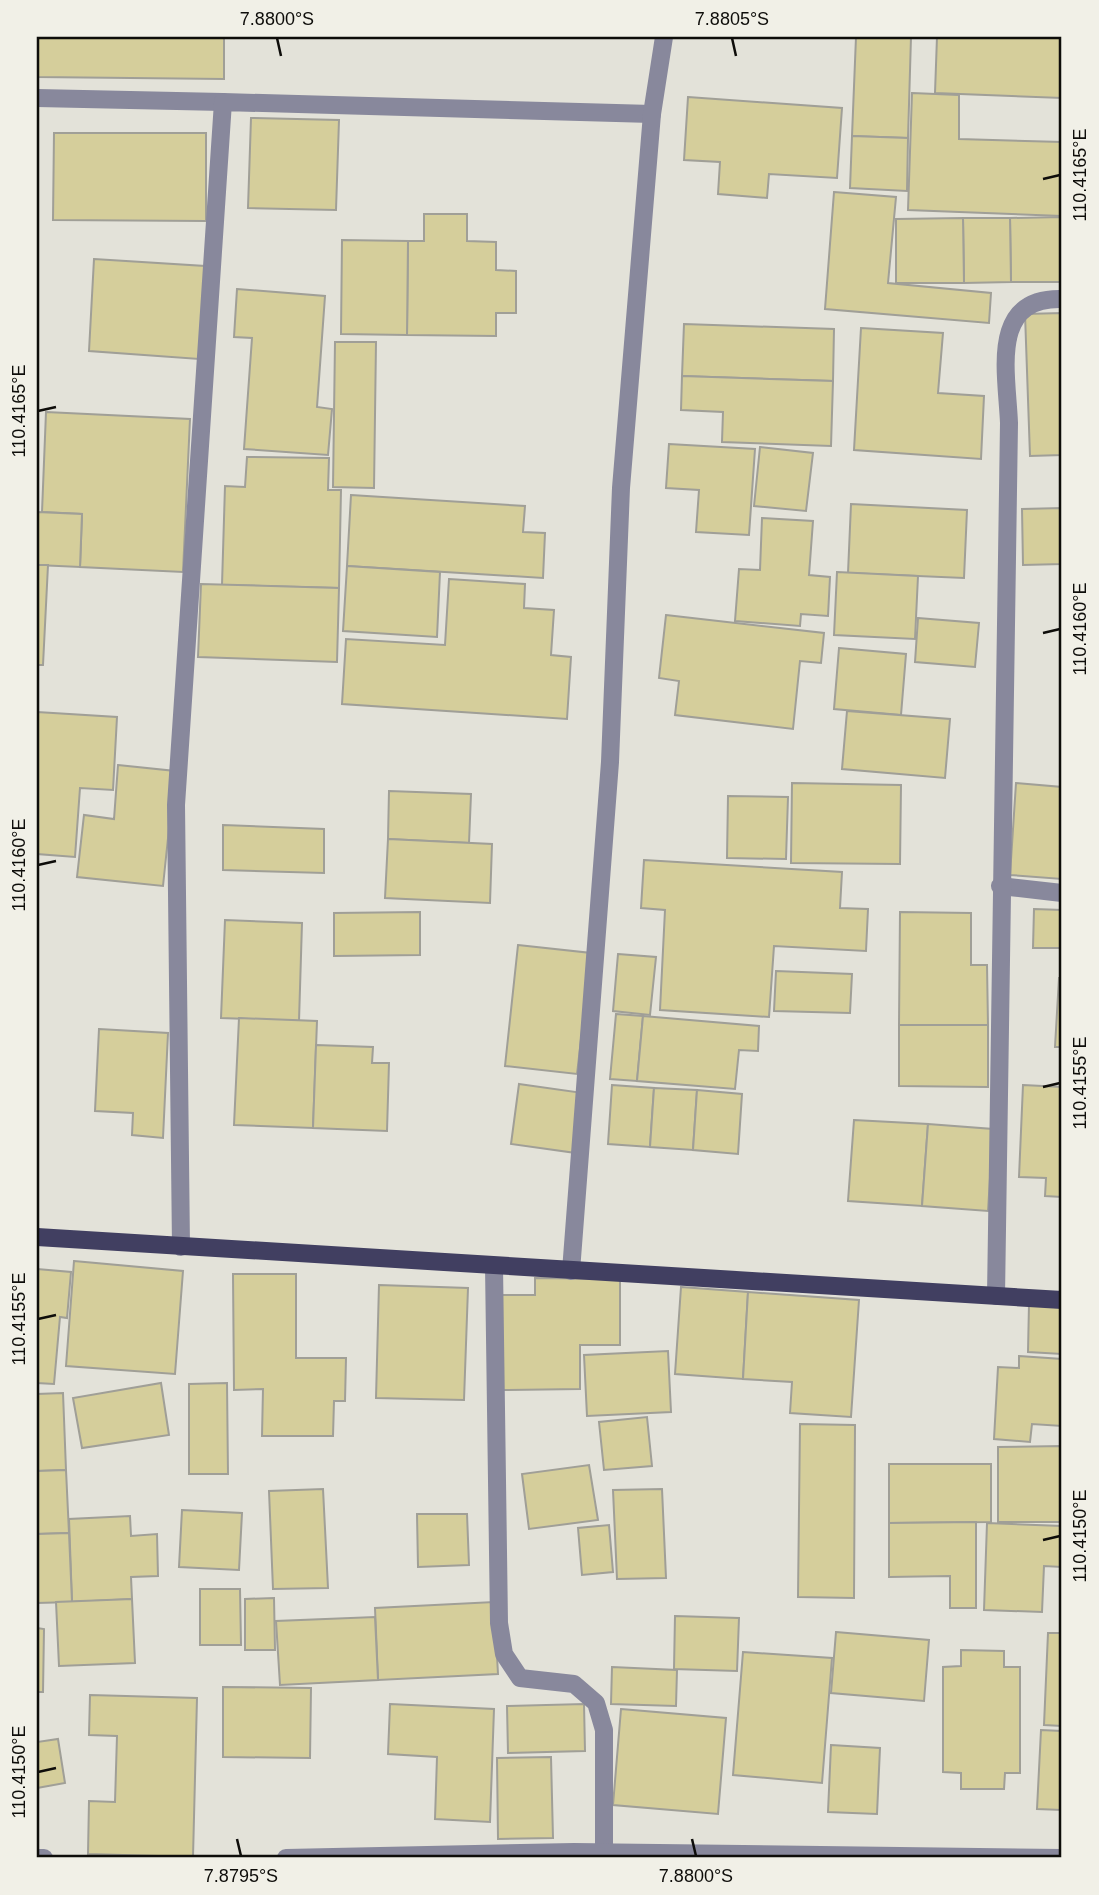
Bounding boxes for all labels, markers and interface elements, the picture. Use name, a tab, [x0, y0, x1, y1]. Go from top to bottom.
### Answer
text: 7.8800°S	[240, 9, 314, 29]
text: 7.8805°S	[695, 9, 769, 29]
text: 110.4165°E	[1070, 129, 1090, 221]
text: 110.4165°E	[9, 365, 29, 457]
text: 110.4160°E	[1070, 583, 1090, 675]
text: 110.4160°E	[9, 819, 29, 911]
text: 110.4155°E	[1070, 1037, 1090, 1129]
text: 110.4155°E	[9, 1273, 29, 1365]
text: 110.4150°E	[1070, 1490, 1090, 1582]
text: 110.4150°E	[9, 1726, 29, 1818]
text: 7.8795°S	[204, 1866, 278, 1886]
text: 7.8800°S	[659, 1866, 733, 1886]

